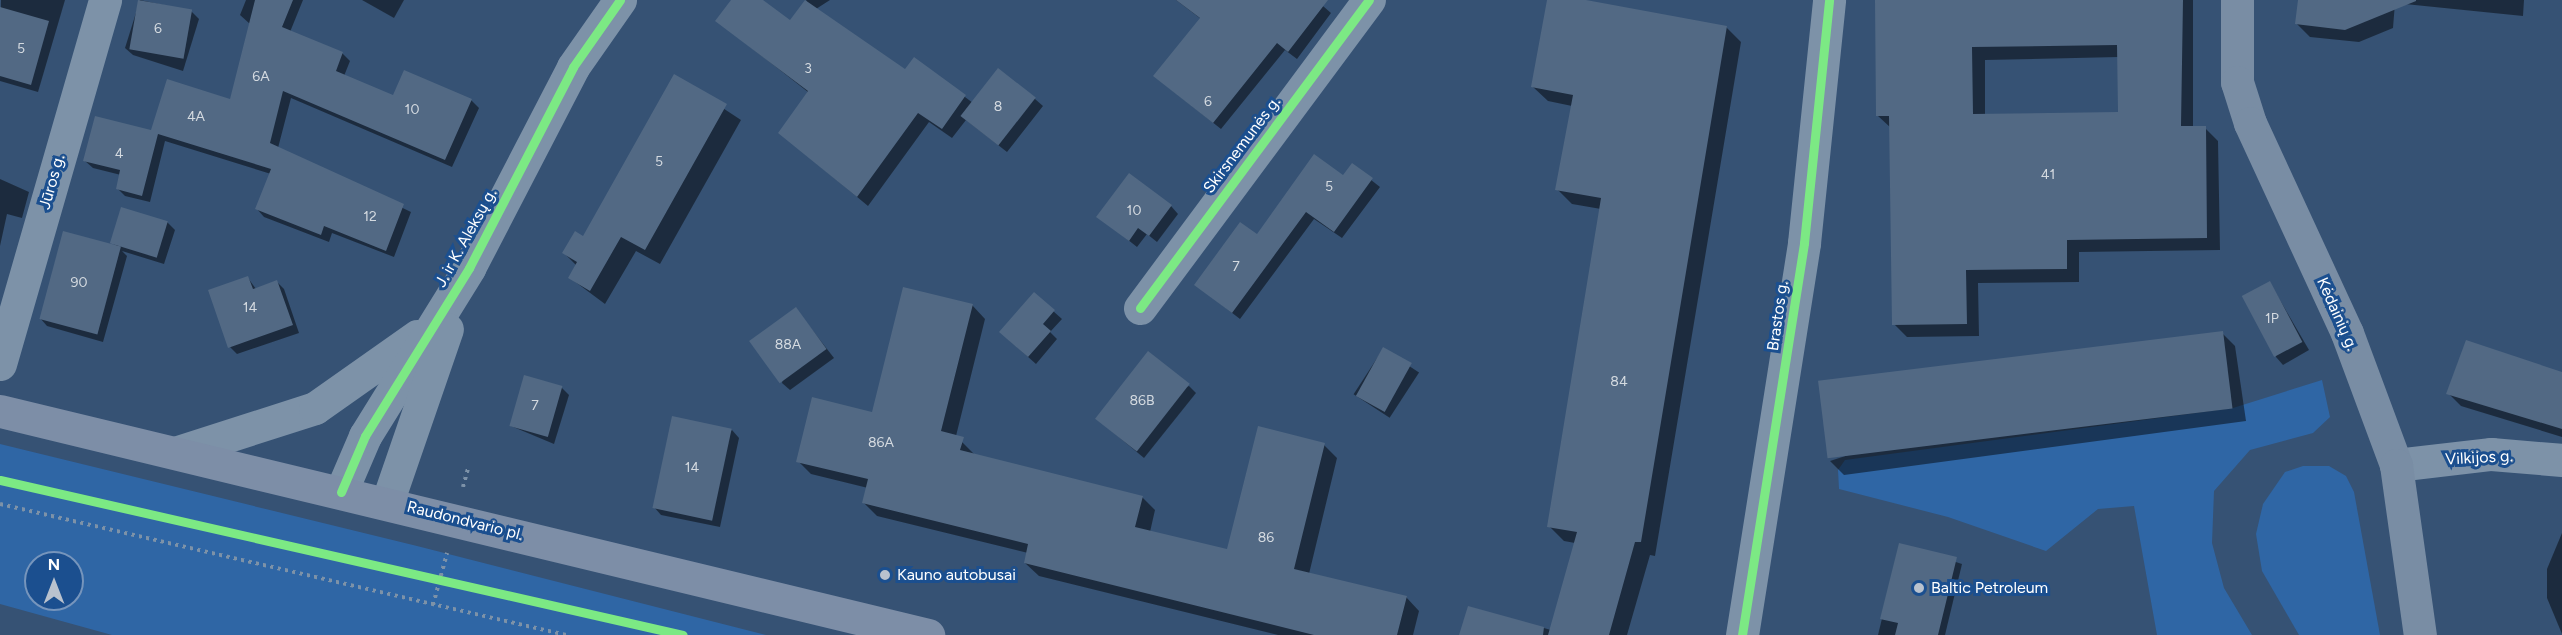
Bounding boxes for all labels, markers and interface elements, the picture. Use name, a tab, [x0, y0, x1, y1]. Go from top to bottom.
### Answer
house number: 6	[154, 21, 162, 37]
house number: 5	[17, 41, 25, 57]
house number: 3	[804, 61, 812, 77]
house number: 6A	[252, 69, 270, 85]
street label: Skirsnemunės g.	[1199, 93, 1285, 197]
house number: 6	[1204, 94, 1212, 110]
house number: 8	[994, 99, 1002, 115]
house number: 10	[405, 102, 419, 118]
house number: 4A	[187, 109, 205, 125]
house number: 4	[115, 146, 123, 162]
street label: Jūros g.	[35, 152, 69, 212]
house number: 5	[655, 154, 663, 170]
house number: 41	[2041, 167, 2055, 183]
house number: 5	[1325, 179, 1333, 195]
street label: J. ir K. Aleksų g.	[431, 185, 501, 291]
house number: 10	[1127, 203, 1141, 219]
house number: 12	[363, 209, 377, 225]
house number: 7	[1232, 259, 1240, 275]
house number: 90	[71, 275, 87, 291]
street label: Kėdainių g.	[2312, 275, 2362, 353]
street label: Brastos g.	[1764, 280, 1792, 352]
house number: 14	[243, 300, 257, 316]
house number: 1P	[2265, 311, 2279, 327]
house number: 88A	[775, 337, 801, 353]
house number: 84	[1610, 374, 1628, 390]
house number: 86B	[1129, 393, 1155, 409]
house number: 7	[531, 398, 539, 414]
house number: 86A	[868, 435, 894, 451]
street label: Vilkijos g.	[2445, 447, 2513, 469]
house number: 14	[685, 460, 699, 476]
street label: Raudondvario pl.	[405, 497, 525, 545]
house number: 86	[1258, 530, 1274, 546]
north arrow	[24, 551, 84, 611]
text: N	[48, 555, 60, 574]
place label: Kauno autobusai	[897, 565, 1016, 585]
marker: Kauno autobusai	[878, 568, 892, 582]
place label: Baltic Petroleum	[1931, 578, 2048, 598]
marker: Baltic Petroleum	[1912, 581, 1926, 595]

